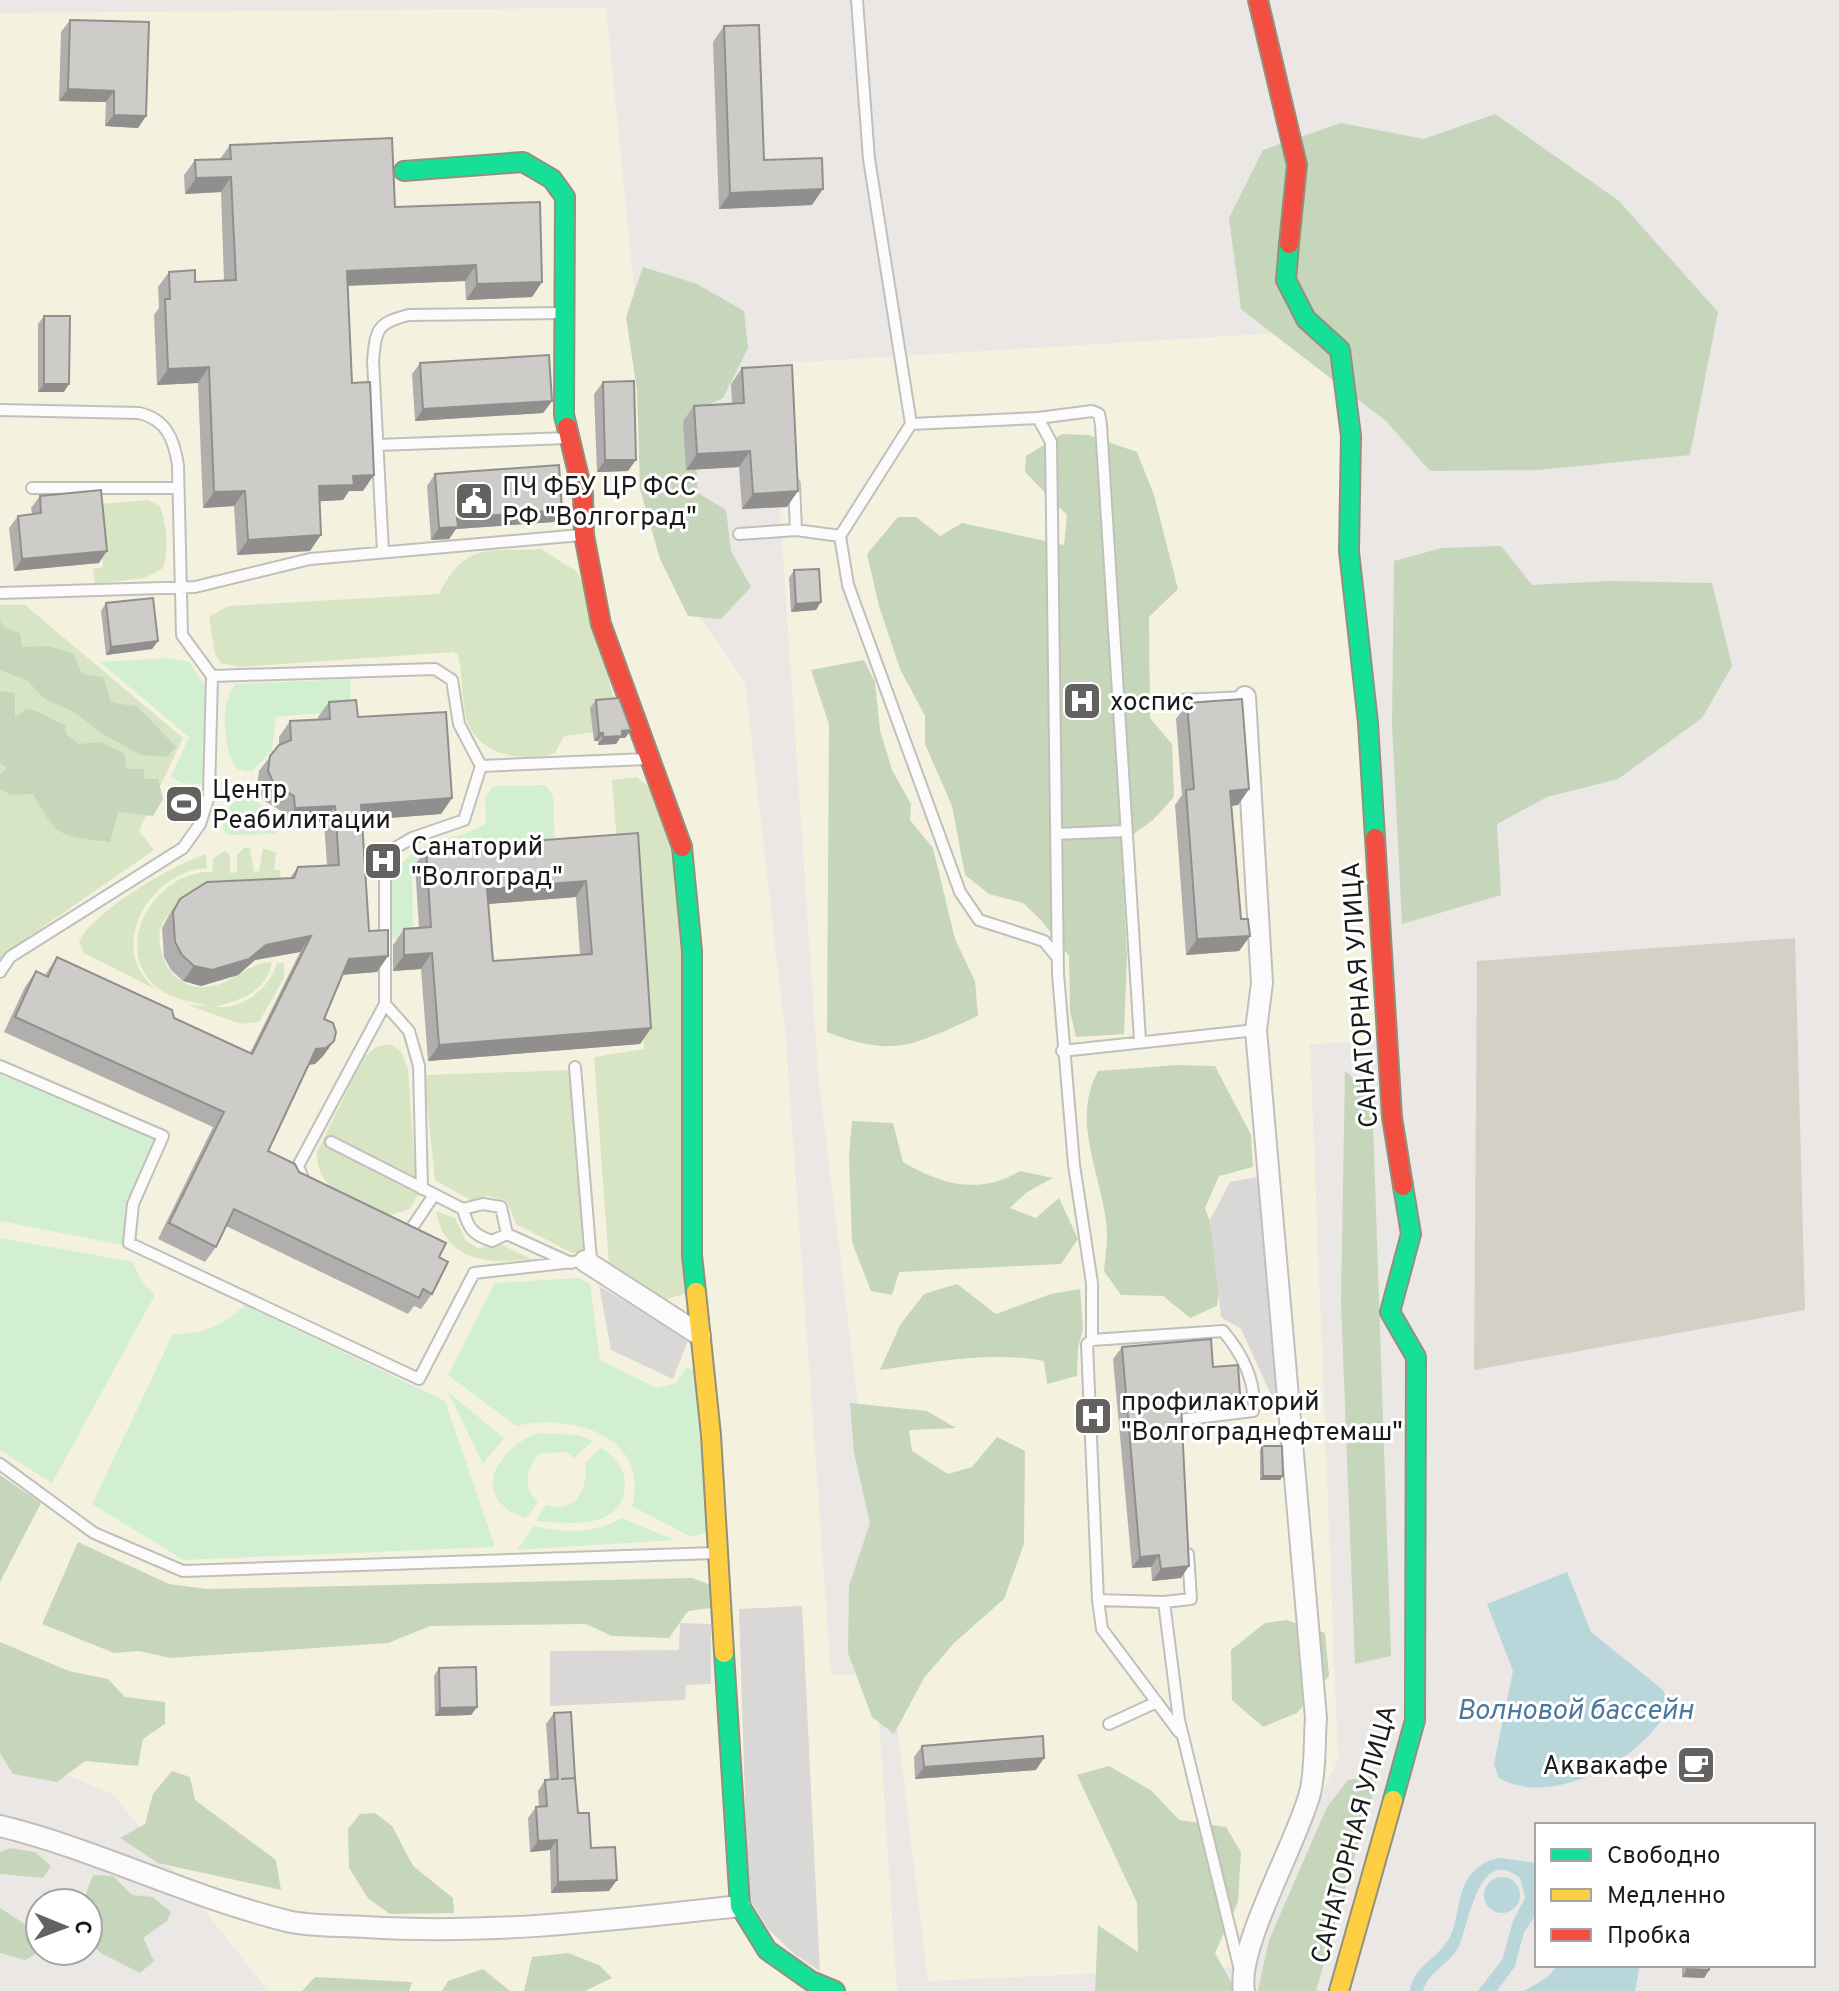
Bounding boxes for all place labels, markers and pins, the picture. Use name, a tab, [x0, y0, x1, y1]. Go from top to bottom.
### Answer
place label: ПЧ ФБУ ЦР ФСС РФ "Волгоград"	[502, 472, 697, 535]
public building icon: ПЧ ФБУ ЦР ФСС РФ "Волгоград"	[453, 480, 495, 522]
hospital icon: хоспис	[1061, 680, 1103, 722]
place label: хоспис	[1110, 687, 1195, 720]
place label: Центр Реабилитации	[212, 775, 391, 838]
sports icon: Центр Реабилитации	[163, 783, 205, 825]
place label: Санаторий "Волгоград"	[411, 832, 563, 895]
hospital icon: Санаторий "Волгоград"	[362, 840, 404, 882]
place label: профилакторий "Волгограднефтемаш"	[1121, 1387, 1403, 1450]
hospital icon: профилакторий "Волгограднефтемаш"	[1072, 1395, 1114, 1437]
cafe icon: Аквакафе	[1675, 1744, 1717, 1786]
place label: Аквакафе	[1543, 1751, 1668, 1784]

